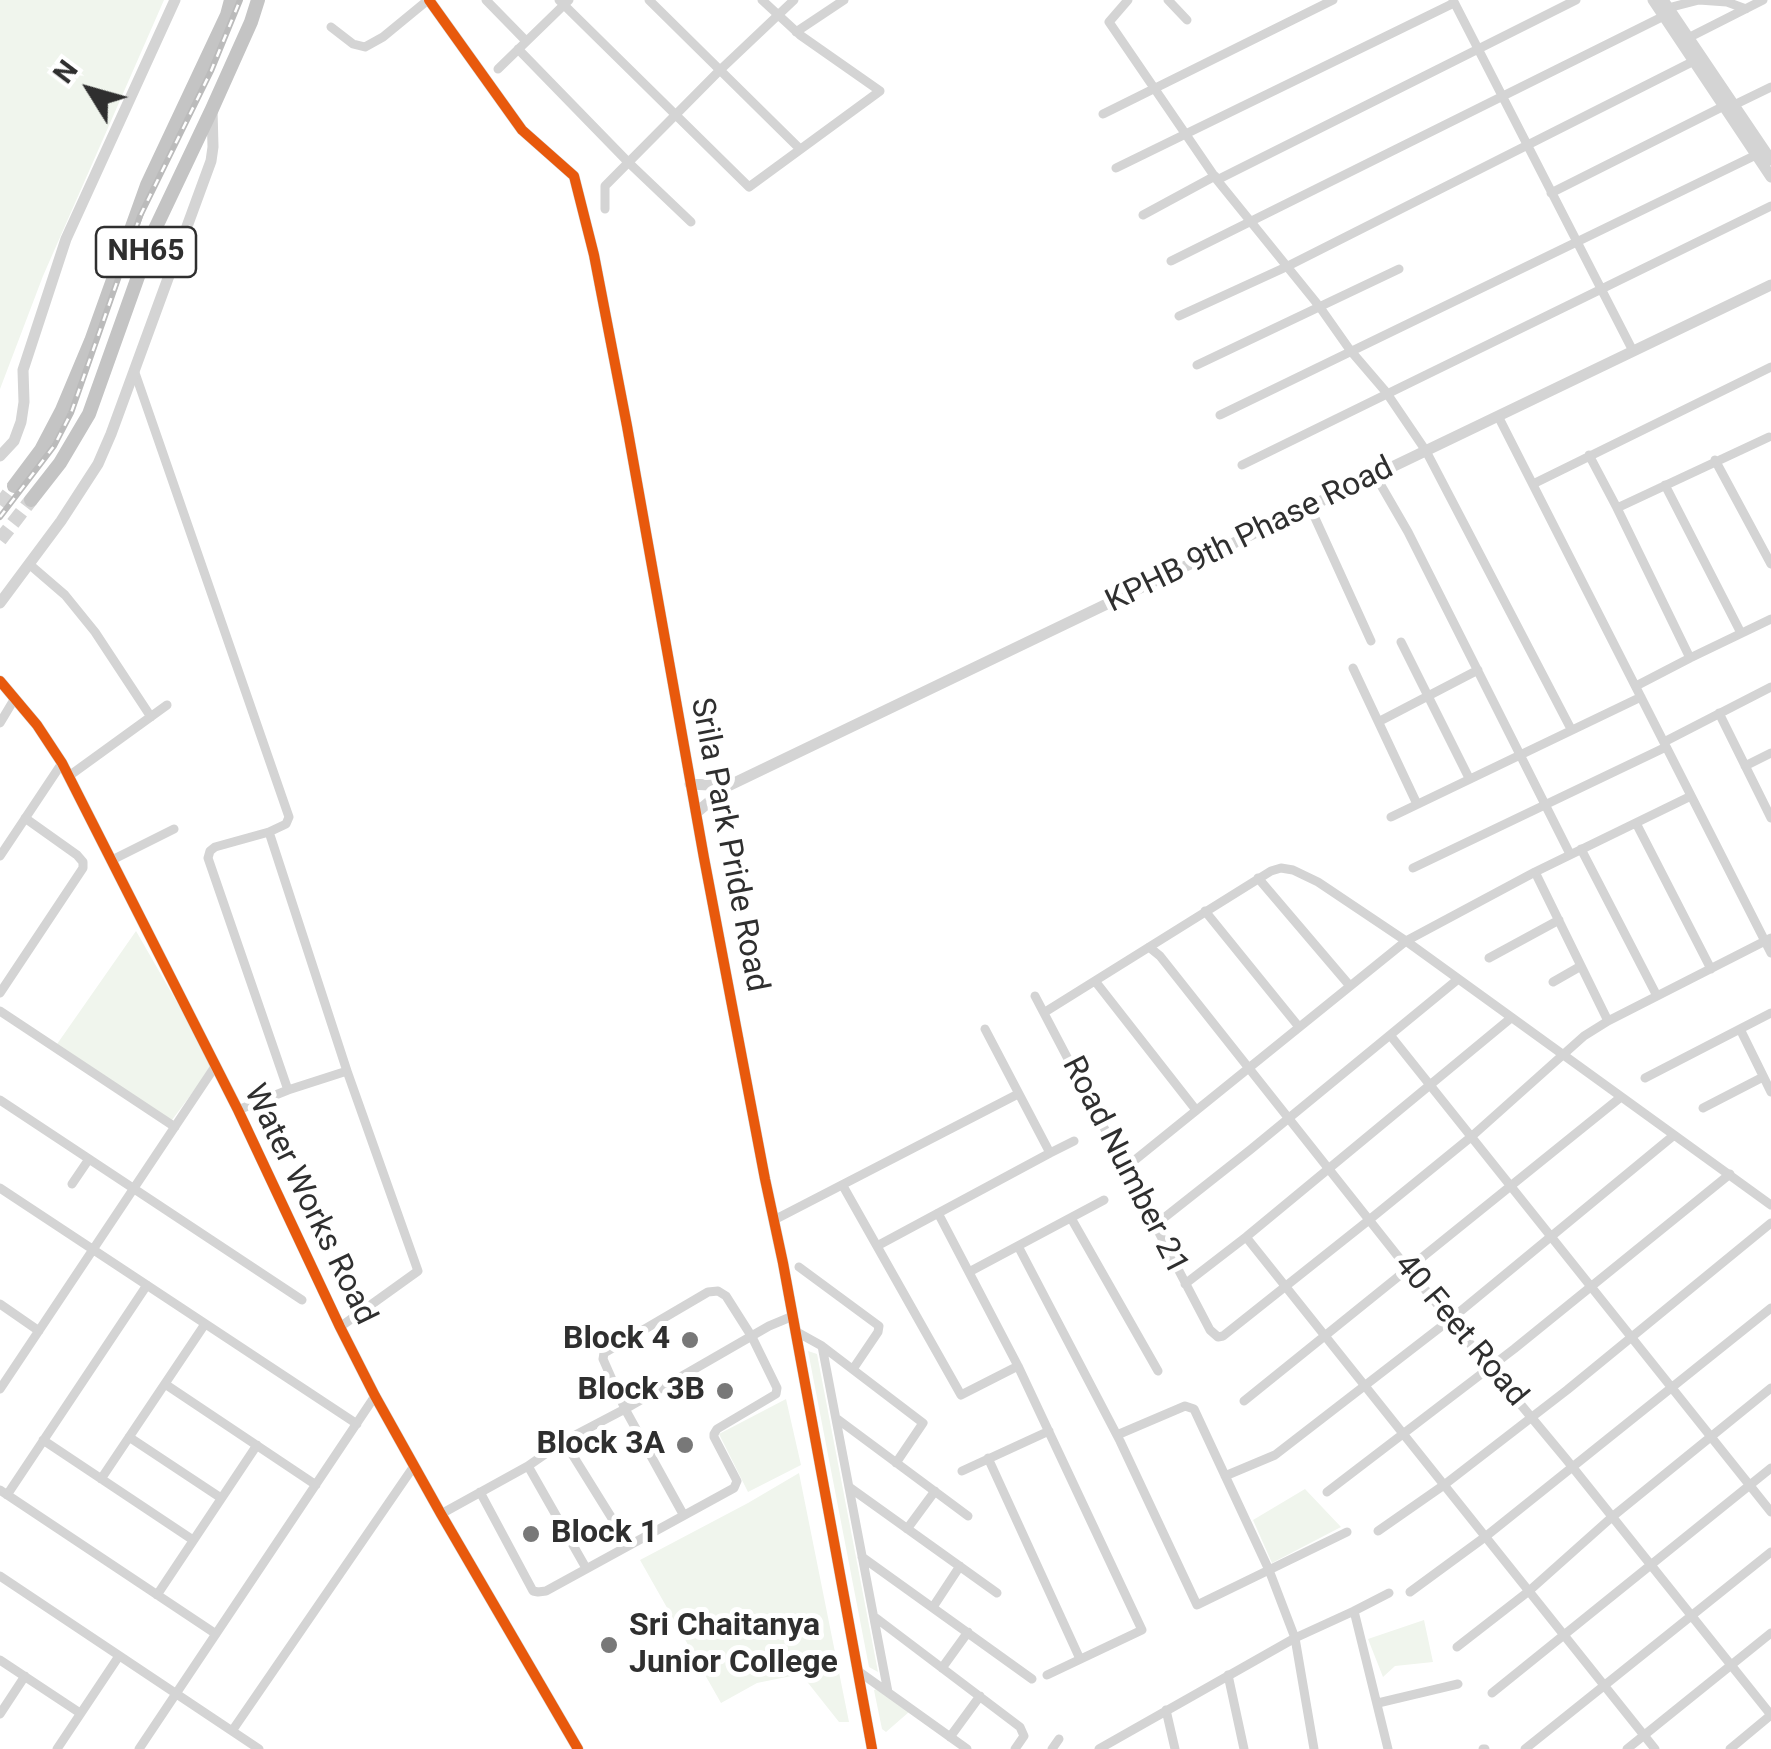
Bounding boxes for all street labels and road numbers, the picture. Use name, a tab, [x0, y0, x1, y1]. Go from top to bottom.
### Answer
road number: NH65	[96, 227, 196, 277]
street label: KPHB 9th Phase Road	[1100, 450, 1400, 622]
street label: Srila Park Pride Road	[681, 695, 775, 995]
street label: Road Number 21	[1053, 1051, 1195, 1281]
street label: Water Works Road	[234, 1079, 384, 1331]
street label: 40 Feet Road	[1385, 1247, 1535, 1415]

